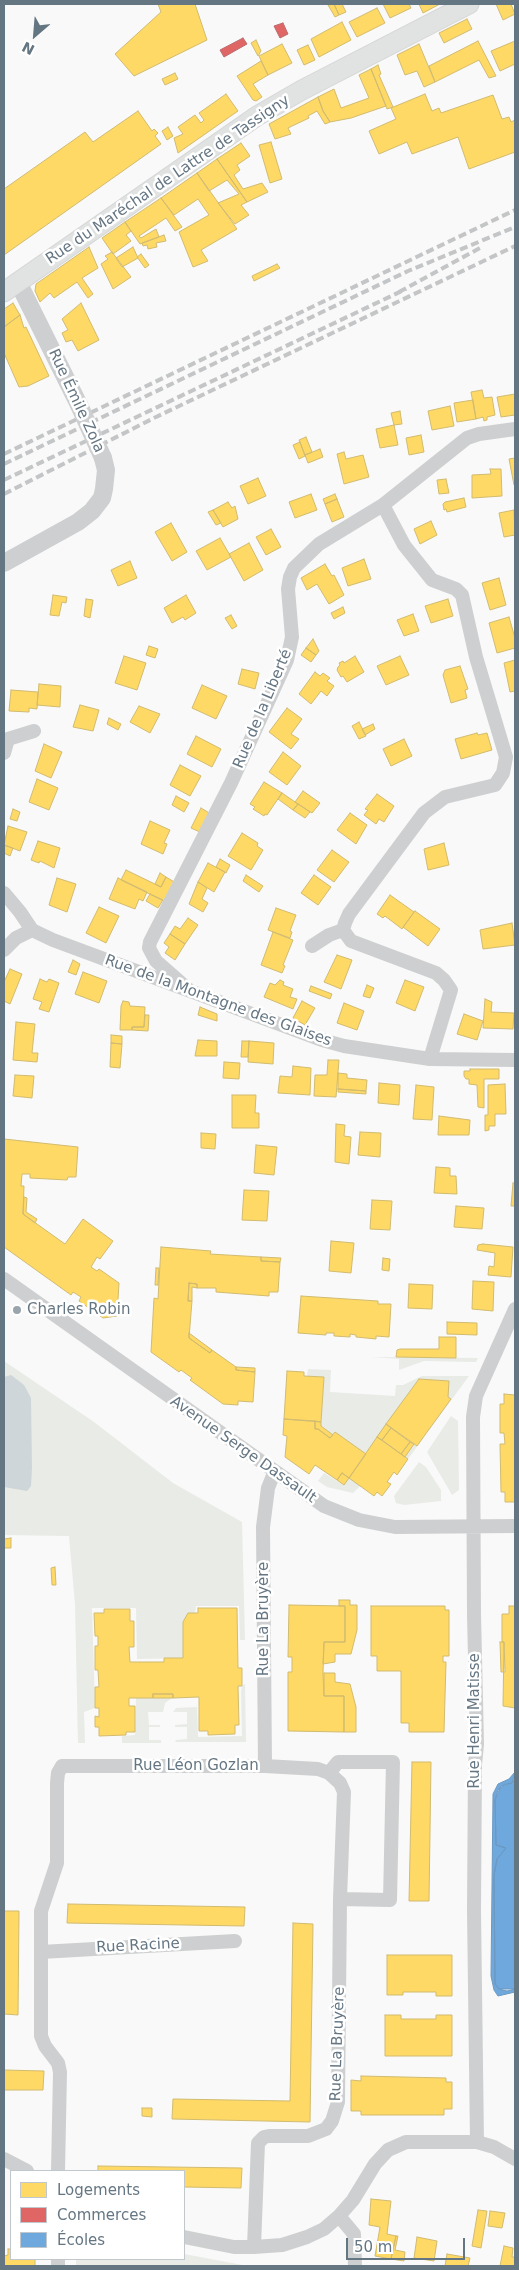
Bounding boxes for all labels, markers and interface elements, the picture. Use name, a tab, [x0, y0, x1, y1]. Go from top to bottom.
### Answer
north arrow	[10, 10, 60, 60]
text: N	[19, 39, 37, 58]
street label: Rue du Maréchal de Lattre de Tassigny	[43, 91, 293, 269]
street label: Rue Émile Zola	[44, 346, 108, 456]
street label: Rue de la Liberté	[230, 647, 296, 771]
street label: Rue de la Montagne des Glaises	[102, 952, 334, 1050]
place label: Charles Robin	[27, 1301, 130, 1319]
marker: Charles Robin	[11, 1304, 23, 1316]
street label: Avenue Serge Dassault	[167, 1393, 319, 1507]
street label: Rue La Bruyère	[255, 1562, 273, 1676]
street label: Rue Henri Matisse	[466, 1653, 484, 1789]
street label: Rue Léon Gozlan	[133, 1757, 259, 1775]
street label: Rue Racine	[96, 1935, 180, 1957]
street label: Rue La Bruyère	[327, 1986, 349, 2102]
legend	[10, 2170, 185, 2260]
text: Logements	[57, 2181, 140, 2199]
text: Commerces	[57, 2206, 146, 2224]
scale bar	[349, 2228, 468, 2260]
text: Écoles	[57, 2231, 105, 2249]
text: 50 m	[354, 2238, 392, 2256]

